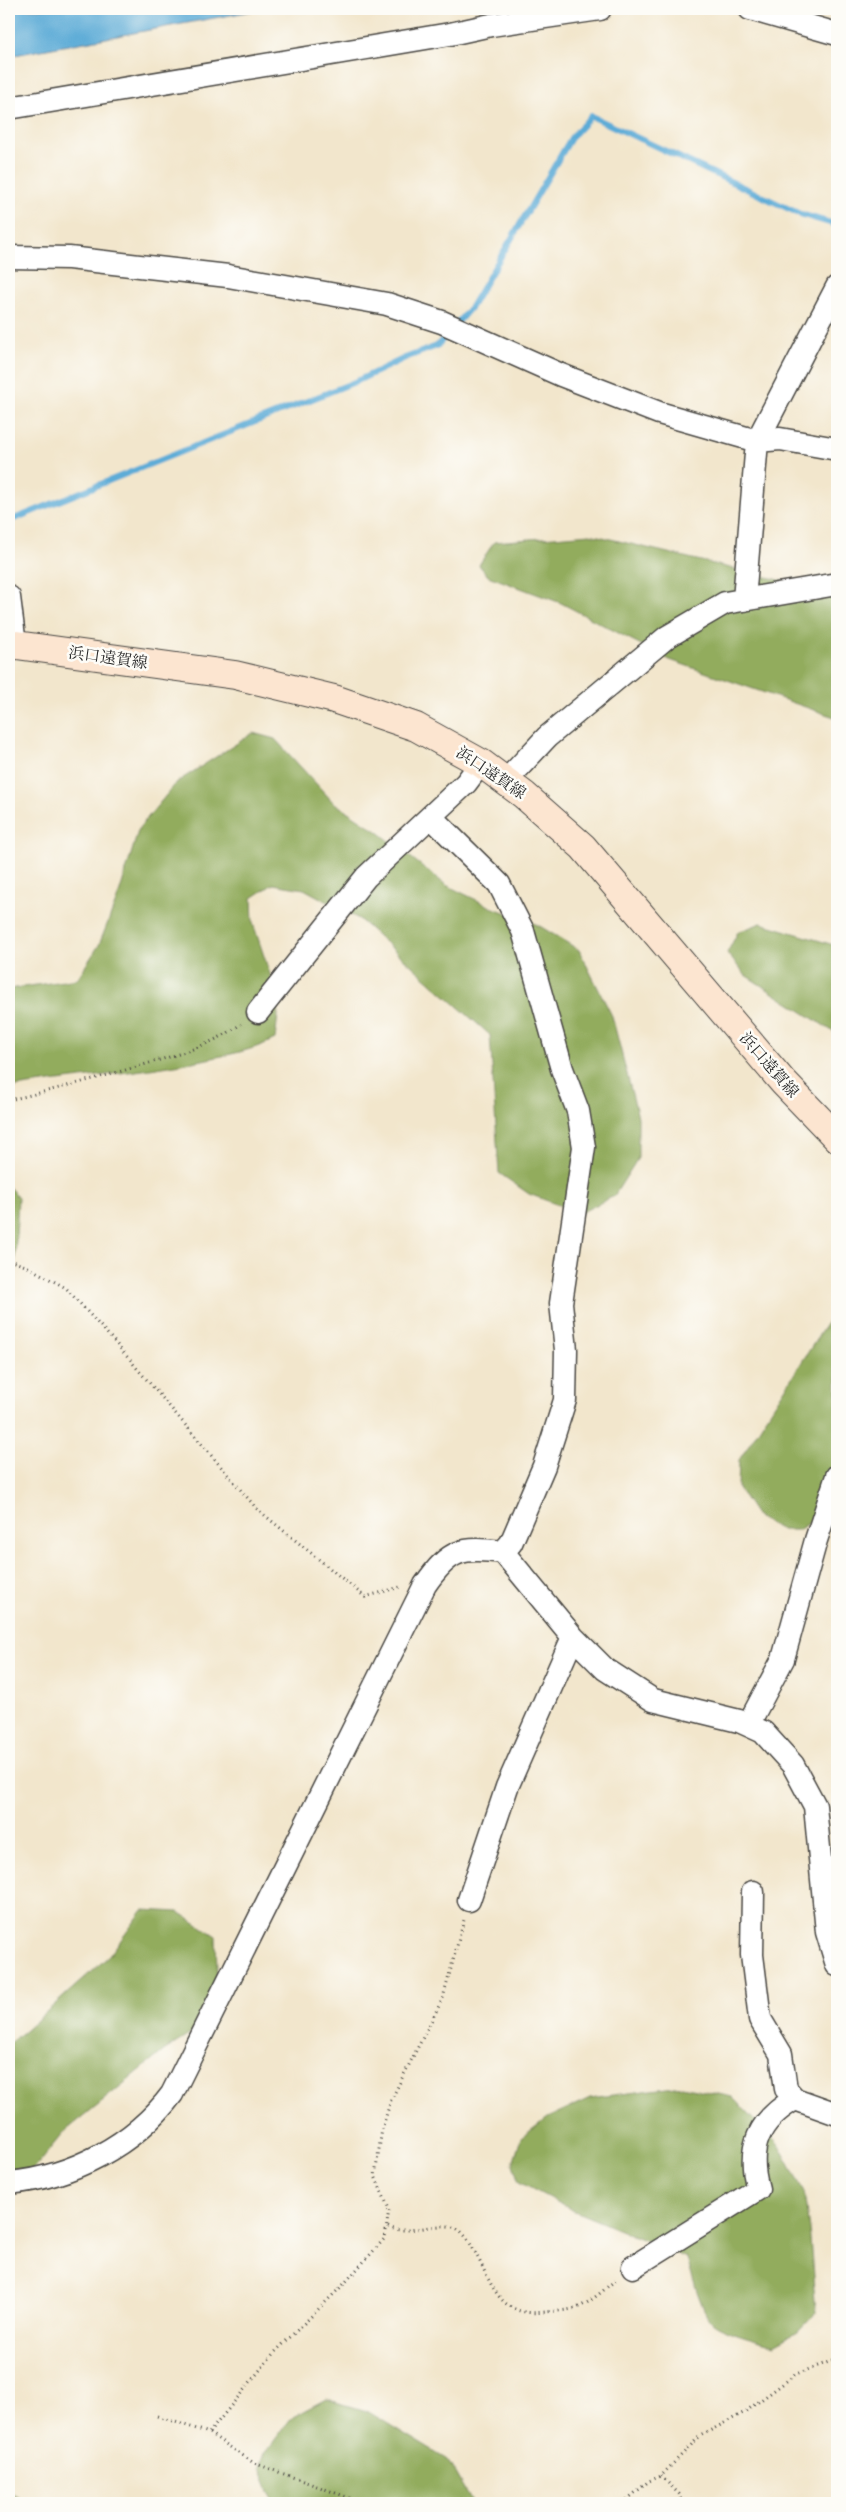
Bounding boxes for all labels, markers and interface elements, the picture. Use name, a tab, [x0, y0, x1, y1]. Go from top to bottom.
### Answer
street label: 浜口遠賀線	[67, 643, 149, 673]
street label: 浜口遠賀線	[452, 742, 530, 804]
street label: 浜口遠賀線	[735, 1028, 803, 1102]

